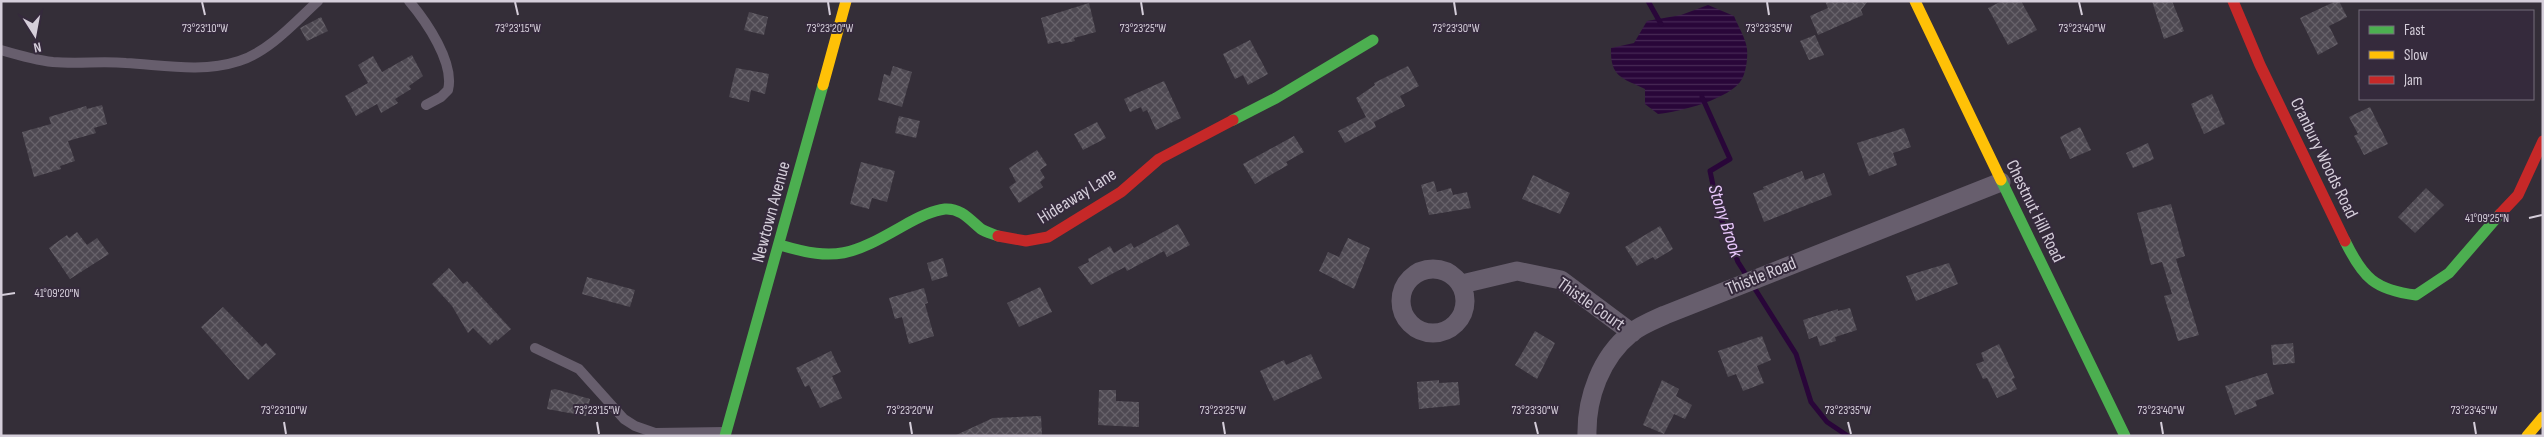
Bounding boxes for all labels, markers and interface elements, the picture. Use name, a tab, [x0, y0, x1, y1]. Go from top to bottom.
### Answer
north arrow	[10, 10, 60, 60]
legend	[2359, 10, 2534, 100]
text: 73°23'10"W	[182, 21, 228, 36]
text: 73°23'15"W	[495, 21, 541, 36]
text: 73°23'20"W	[807, 21, 854, 36]
text: 73°23'25"W	[1120, 21, 1166, 36]
text: 73°23'30"W	[1433, 21, 1480, 36]
text: 73°23'35"W	[1746, 21, 1792, 36]
text: 73°23'40"W	[2059, 21, 2106, 36]
text: Fast	[2404, 21, 2426, 40]
text: N	[32, 38, 43, 56]
text: Slow	[2404, 46, 2428, 65]
text: Jam	[2403, 71, 2422, 90]
street label: Cranbury Woods Road	[2286, 94, 2362, 222]
street label: Chestnut Hill Road	[2001, 156, 2069, 266]
street label: Newtown Avenue	[747, 159, 795, 265]
street label: Hideaway Lane	[1034, 163, 1120, 229]
water label: Stony Brook	[1702, 182, 1748, 261]
text: 41°09'25"N	[2465, 211, 2509, 226]
street label: Thistle Road	[1723, 252, 1799, 300]
street label: Thistle Court	[1553, 273, 1629, 335]
text: 41°09'20"N	[35, 286, 79, 301]
text: 73°23'10"W	[261, 403, 307, 418]
text: 73°23'15"W	[574, 403, 620, 418]
text: 73°23'20"W	[887, 403, 934, 418]
text: 73°23'25"W	[1200, 403, 1246, 418]
text: 73°23'30"W	[1512, 403, 1559, 418]
text: 73°23'35"W	[1825, 403, 1871, 418]
text: 73°23'40"W	[2138, 403, 2185, 418]
text: 73°23'45"W	[2451, 403, 2497, 418]

